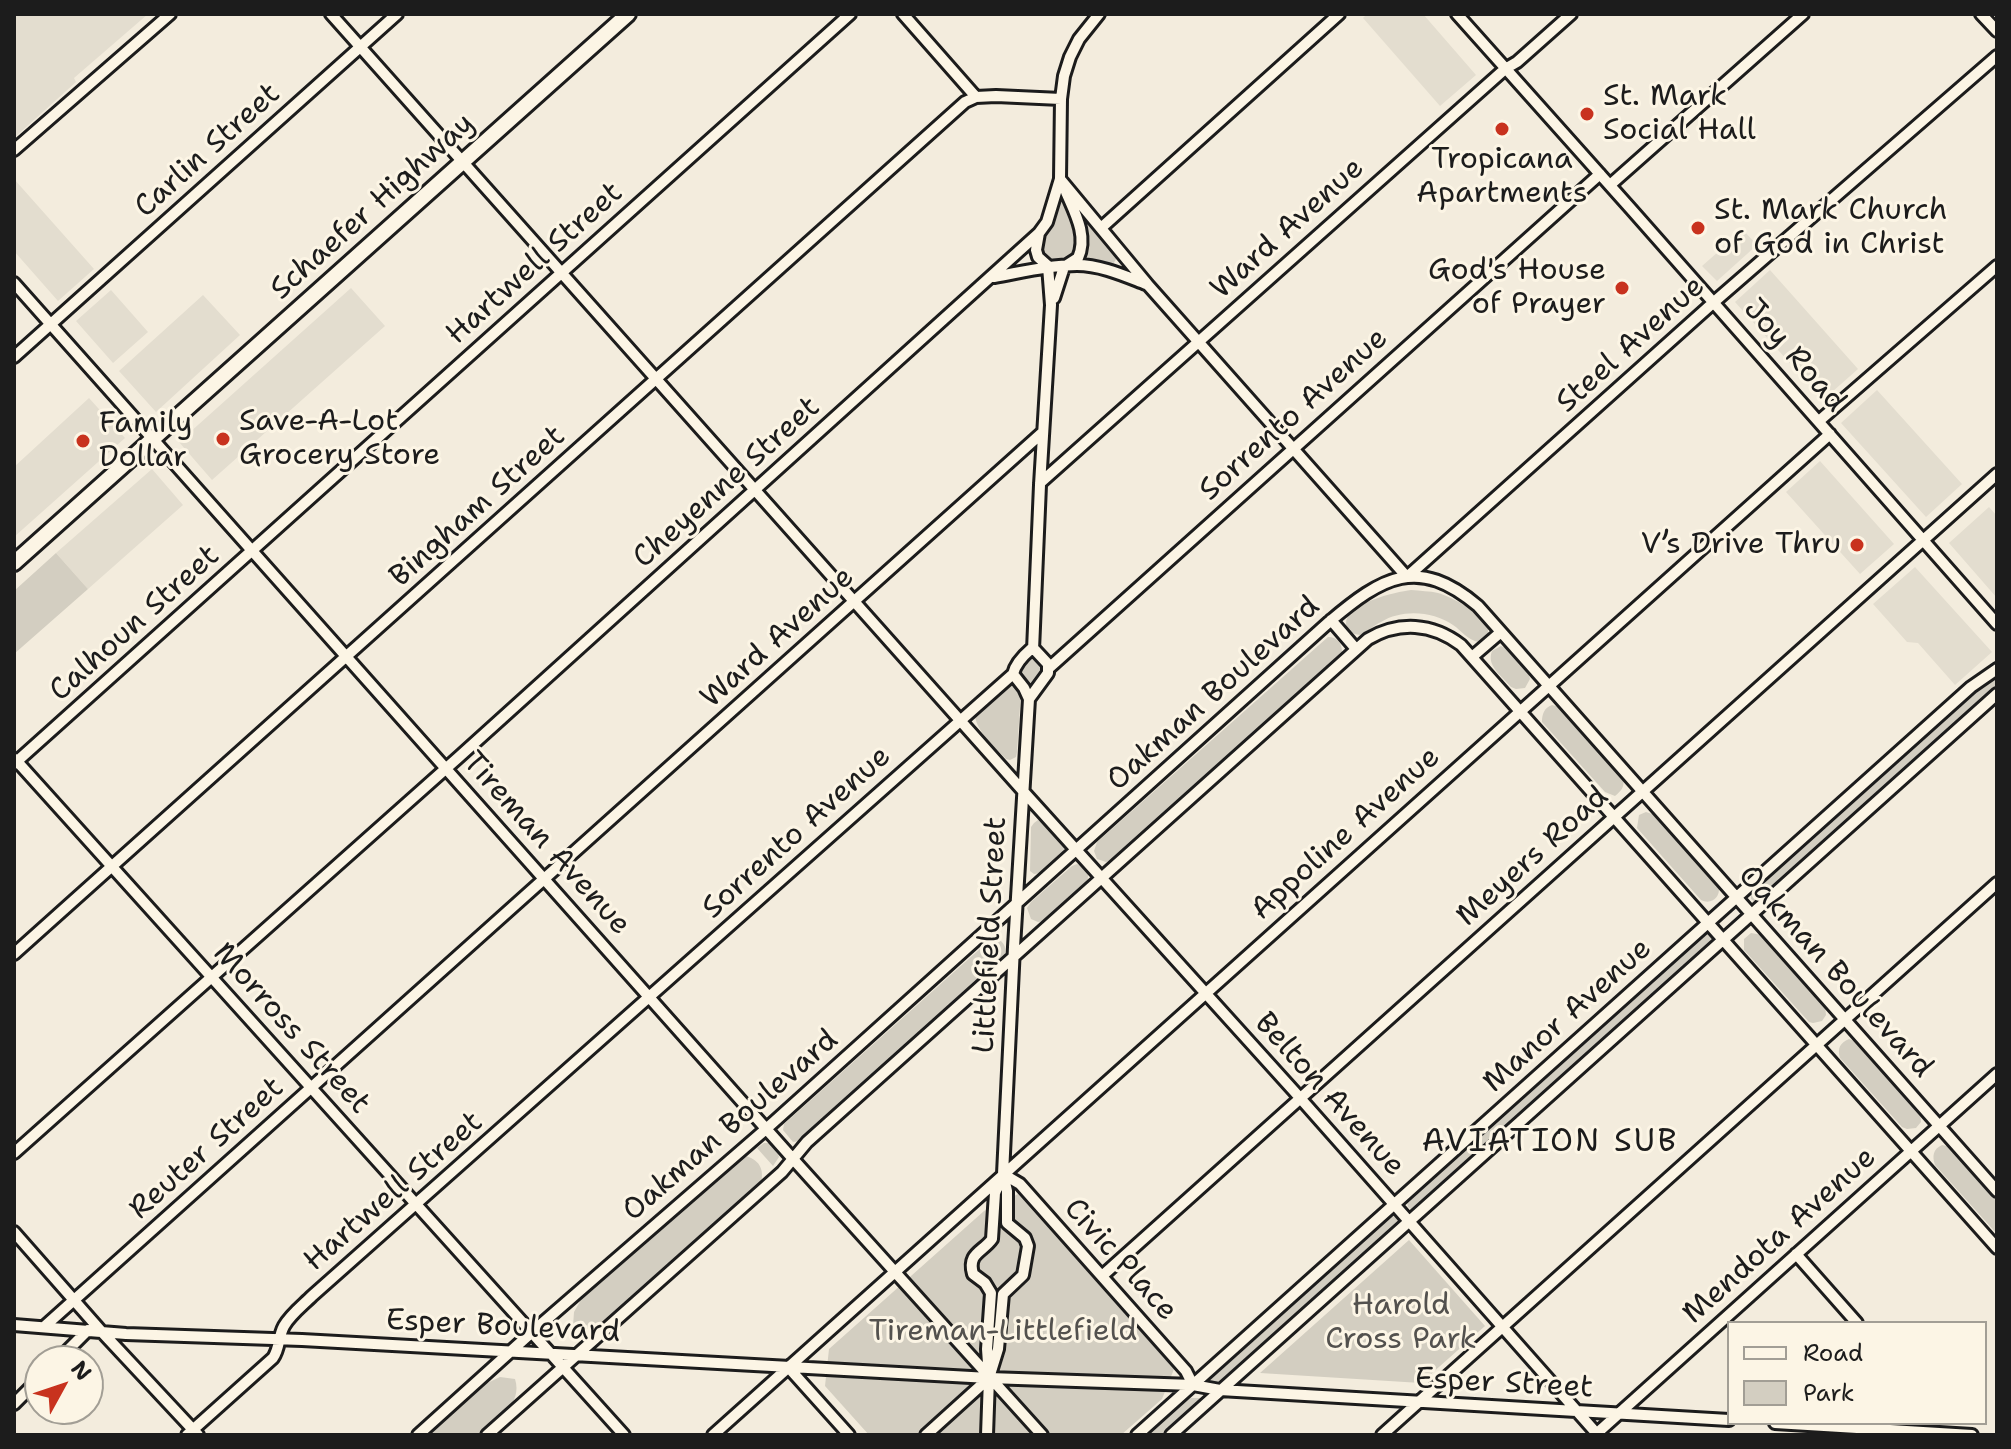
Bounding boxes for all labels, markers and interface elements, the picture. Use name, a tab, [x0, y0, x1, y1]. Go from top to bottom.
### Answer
street label: Carlin Street	[128, 76, 288, 226]
place label: St. Mark Social Hall	[1603, 79, 1756, 150]
marker: St. Mark Social Hall	[1578, 105, 1596, 123]
street label: Schaefer Highway	[264, 106, 482, 308]
marker: Tropicana Apartments	[1493, 120, 1511, 138]
place label: Tropicana Apartments	[1416, 142, 1588, 212]
street label: Ward Avenue	[1204, 151, 1372, 307]
street label: Hartwell Street	[439, 175, 631, 353]
place label: St. Mark Church of God in Christ	[1714, 193, 1948, 264]
marker: St. Mark Church of God in Christ	[1689, 219, 1707, 237]
place label: God's House of Prayer	[1428, 253, 1606, 324]
street label: Steel Avenue	[1549, 269, 1713, 421]
marker: God's House of Prayer	[1613, 279, 1631, 297]
street label: Joy Road	[1735, 292, 1853, 420]
street label: Sorrento Avenue	[1192, 321, 1396, 509]
street label: Cheyenne Street	[626, 390, 828, 576]
place label: Save-A-Lot Grocery Store	[239, 404, 440, 474]
place label: Family Dollar	[99, 406, 192, 476]
street label: Bingham Street	[383, 419, 573, 595]
marker: Save-A-Lot Grocery Store	[214, 430, 232, 448]
marker: Family Dollar	[74, 432, 92, 450]
place label: V’s Drive Thru	[1641, 527, 1841, 563]
marker: V’s Drive Thru	[1848, 536, 1866, 554]
street label: Calhoun Street	[43, 538, 227, 710]
street label: Ward Avenue	[694, 560, 862, 716]
street label: Oakman Boulevard	[1100, 589, 1328, 799]
street label: Sorrento Avenue	[695, 739, 899, 927]
street label: Appoline Avenue	[1244, 740, 1448, 928]
street label: Tireman Avenue	[454, 745, 638, 943]
street label: Meyers Road	[1450, 779, 1616, 935]
street label: Littlefield Street	[967, 816, 1015, 1054]
street label: Oakman Boulevard	[1730, 858, 1940, 1086]
street label: Manor Avenue	[1477, 931, 1659, 1101]
street label: Morross Street	[205, 936, 377, 1122]
street label: Belton Avenue	[1246, 1006, 1412, 1184]
street label: Oakman Boulevard	[616, 1023, 846, 1229]
street label: Reuter Street	[122, 1070, 292, 1228]
street label: Hartwell Street	[297, 1105, 491, 1279]
district label: AVIATION SUB	[1422, 1124, 1678, 1162]
street label: Mendota Avenue	[1676, 1140, 1884, 1332]
street label: Civic Place	[1056, 1191, 1184, 1329]
park label: Harold Cross Park	[1325, 1288, 1477, 1358]
street label: Esper Boulevard	[385, 1303, 621, 1351]
park label: Tireman-Littlefield	[869, 1314, 1137, 1350]
legend	[1727, 1321, 1987, 1425]
text: Road	[1803, 1337, 1863, 1369]
north arrow	[24, 1345, 104, 1425]
text: N	[65, 1355, 98, 1387]
street label: Esper Street	[1414, 1361, 1594, 1407]
text: Park	[1803, 1377, 1855, 1409]

